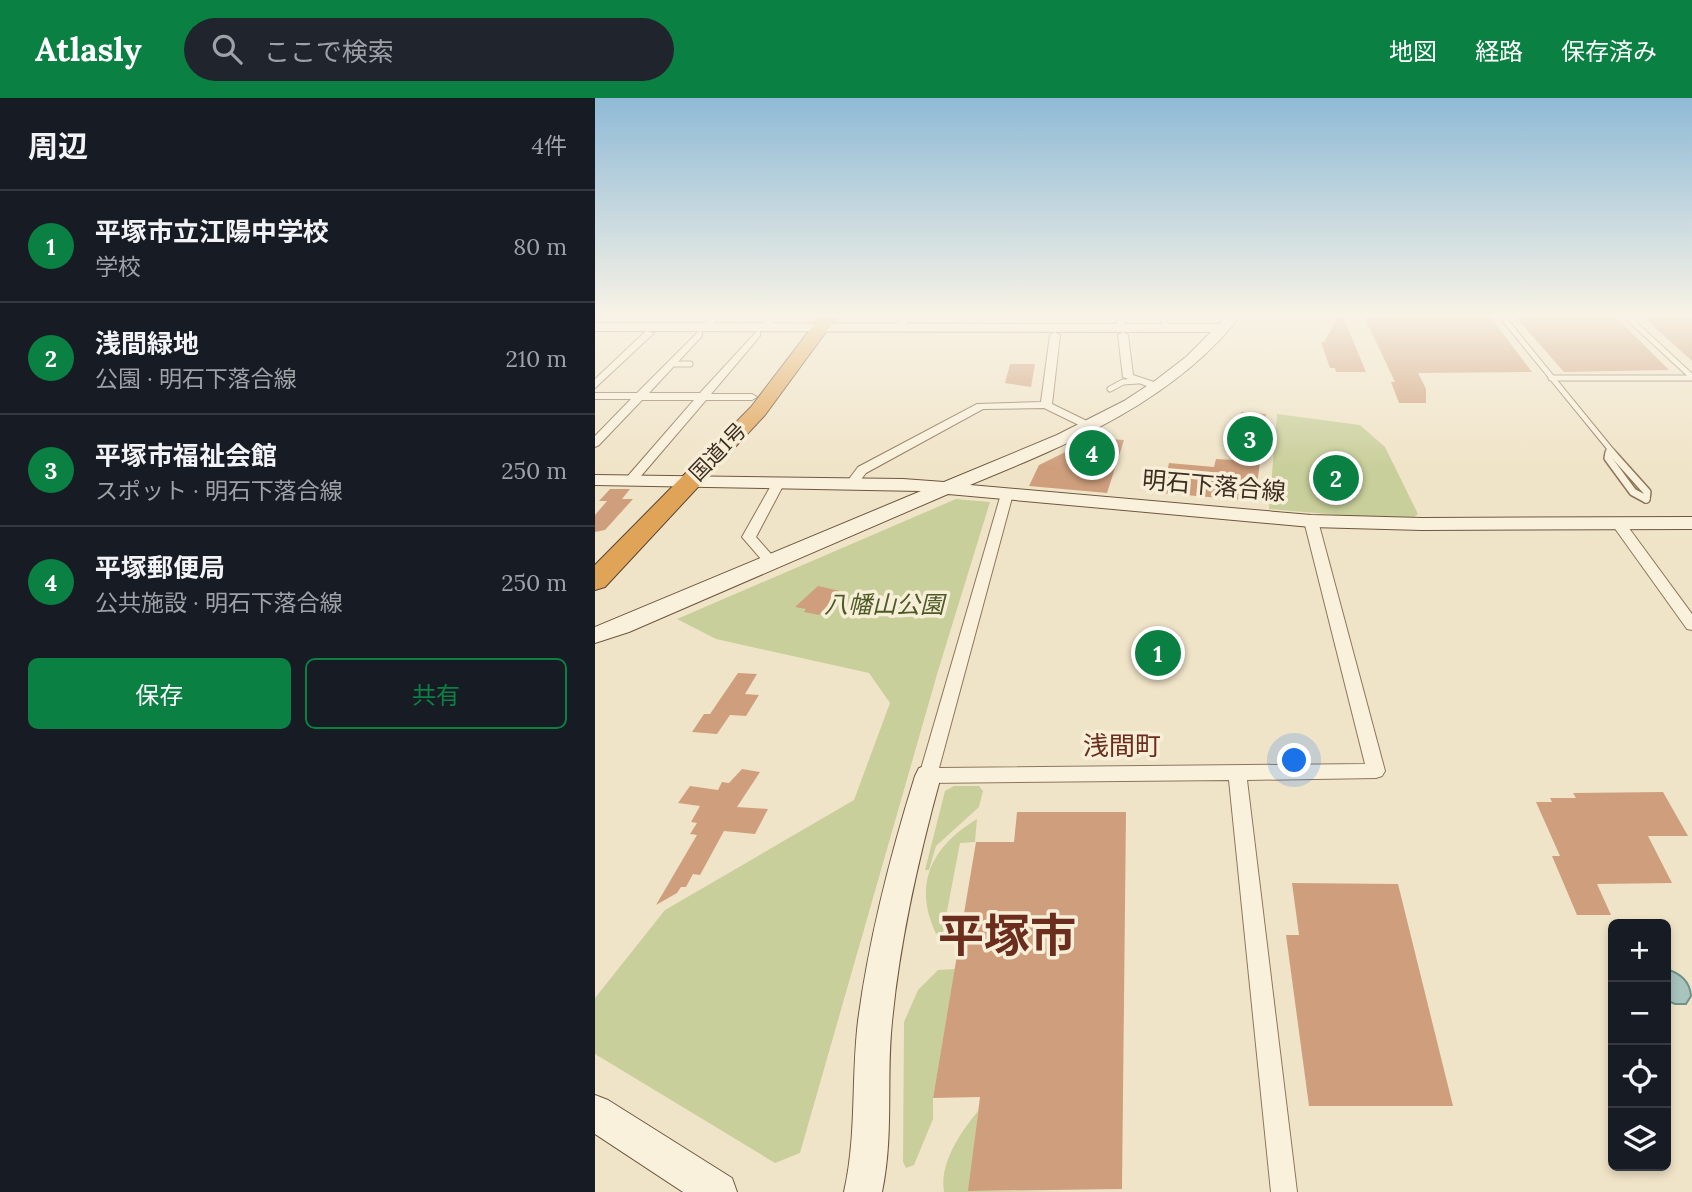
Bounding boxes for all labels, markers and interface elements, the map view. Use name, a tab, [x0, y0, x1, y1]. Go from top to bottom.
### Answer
search box	[184, 18, 674, 81]
text: Atlasly	[35, 28, 142, 70]
icon: search	[208, 30, 246, 68]
text: ここで検索	[264, 35, 394, 68]
text: 地図	[1389, 36, 1437, 67]
text: 経路	[1475, 36, 1523, 67]
text: 保存済み	[1561, 36, 1657, 67]
text: 周辺	[28, 127, 88, 165]
text: 4件	[532, 131, 567, 160]
text: 平塚市立江陽中学校	[95, 215, 329, 248]
text: 1	[46, 232, 56, 261]
text: 80 m	[513, 232, 567, 261]
text: 学校	[95, 252, 141, 281]
text: 浅間緑地	[95, 327, 199, 360]
text: 2	[45, 344, 57, 373]
text: 210 m	[505, 344, 567, 373]
text: 公園 · 明石下落合線	[95, 364, 297, 393]
pin: 3	[1227, 413, 1273, 465]
street label: 国道1号	[683, 417, 752, 486]
pin: 4	[1069, 427, 1115, 479]
text: 平塚市福祉会館	[95, 439, 277, 472]
pin: 2	[1313, 452, 1359, 504]
text: 3	[45, 456, 57, 485]
text: 250 m	[501, 456, 567, 485]
street label: 明石下落合線	[1141, 464, 1287, 507]
text: スポット · 明石下落合線	[95, 476, 343, 505]
text: 平塚郵便局	[95, 551, 225, 584]
text: 4	[45, 568, 57, 597]
text: 250 m	[501, 568, 567, 597]
text: 公共施設 · 明石下落合線	[95, 588, 343, 617]
park label: 八幡山公園	[824, 589, 947, 620]
pin: 1	[1135, 627, 1181, 679]
button: 保存	[28, 658, 291, 729]
button: 共有	[305, 658, 567, 729]
district label: 浅間町	[1083, 729, 1161, 762]
your location	[1277, 743, 1311, 777]
district label: 平塚市	[938, 906, 1076, 965]
map controls	[1608, 919, 1671, 1171]
button: +	[1608, 919, 1671, 982]
button: −	[1608, 982, 1671, 1045]
button: locate	[1608, 1045, 1671, 1108]
button: layers	[1608, 1108, 1671, 1171]

